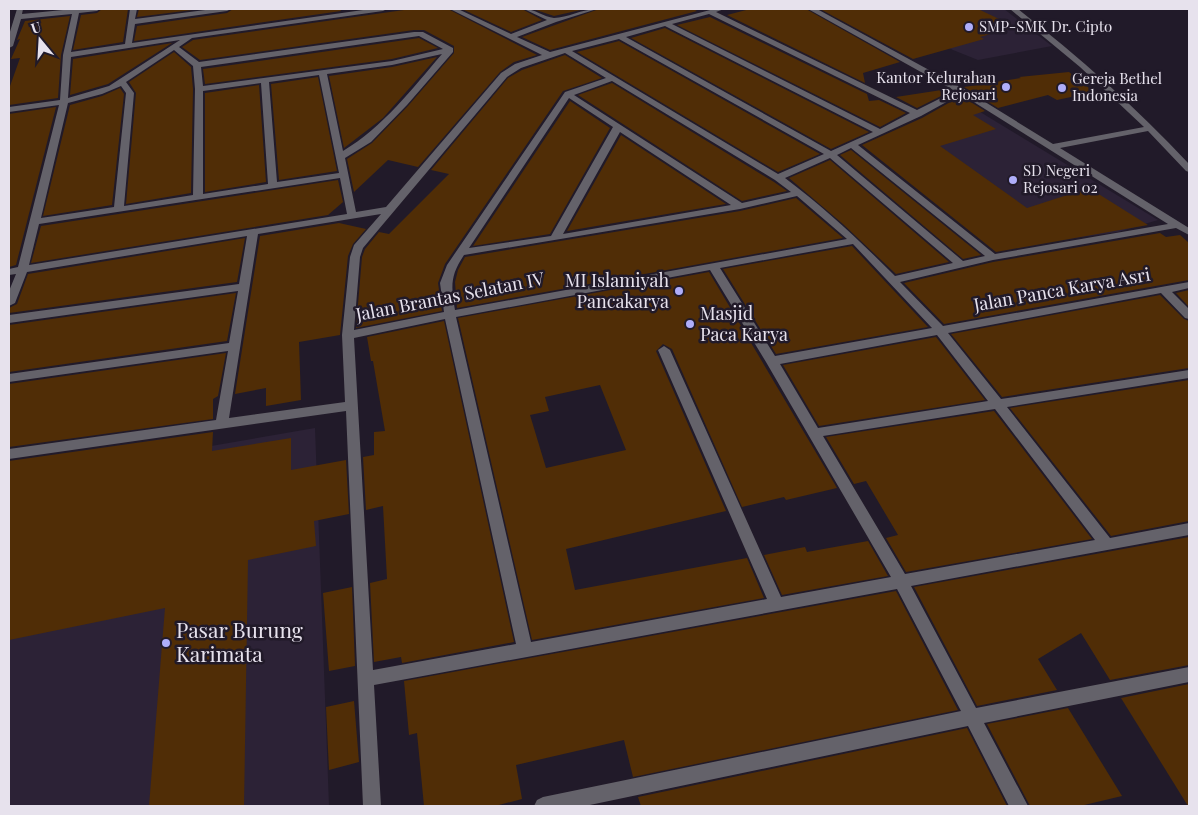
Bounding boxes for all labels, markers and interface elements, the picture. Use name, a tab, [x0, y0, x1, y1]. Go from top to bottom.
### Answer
north arrow	[15, 15, 65, 65]
place label: SMP-SMK Dr. Cipto	[979, 16, 1112, 36]
text: U	[28, 17, 44, 38]
marker: SMP-SMK Dr. Cipto	[963, 21, 975, 33]
place label: Kantor Kelurahan Rejosari	[876, 67, 997, 104]
place label: Gereja Bethel Indonesia	[1072, 68, 1162, 105]
marker: Kantor Kelurahan Rejosari	[1000, 81, 1012, 93]
marker: Gereja Bethel Indonesia	[1056, 82, 1068, 94]
place label: SD Negeri Rejosari 02	[1023, 160, 1098, 197]
marker: SD Negeri Rejosari 02	[1007, 174, 1019, 186]
street label: Jalan Panca Karya Asri	[971, 262, 1152, 317]
street label: Jalan Brantas Selatan IV	[353, 266, 547, 326]
place label: MI Islamiyah Pancakarya	[565, 268, 669, 313]
marker: MI Islamiyah Pancakarya	[673, 285, 685, 297]
place label: Masjid Paca Karya	[700, 301, 788, 346]
marker: Masjid Paca Karya	[684, 318, 696, 330]
place label: Pasar Burung Karimata	[176, 615, 303, 667]
marker: Pasar Burung Karimata	[160, 637, 172, 649]

